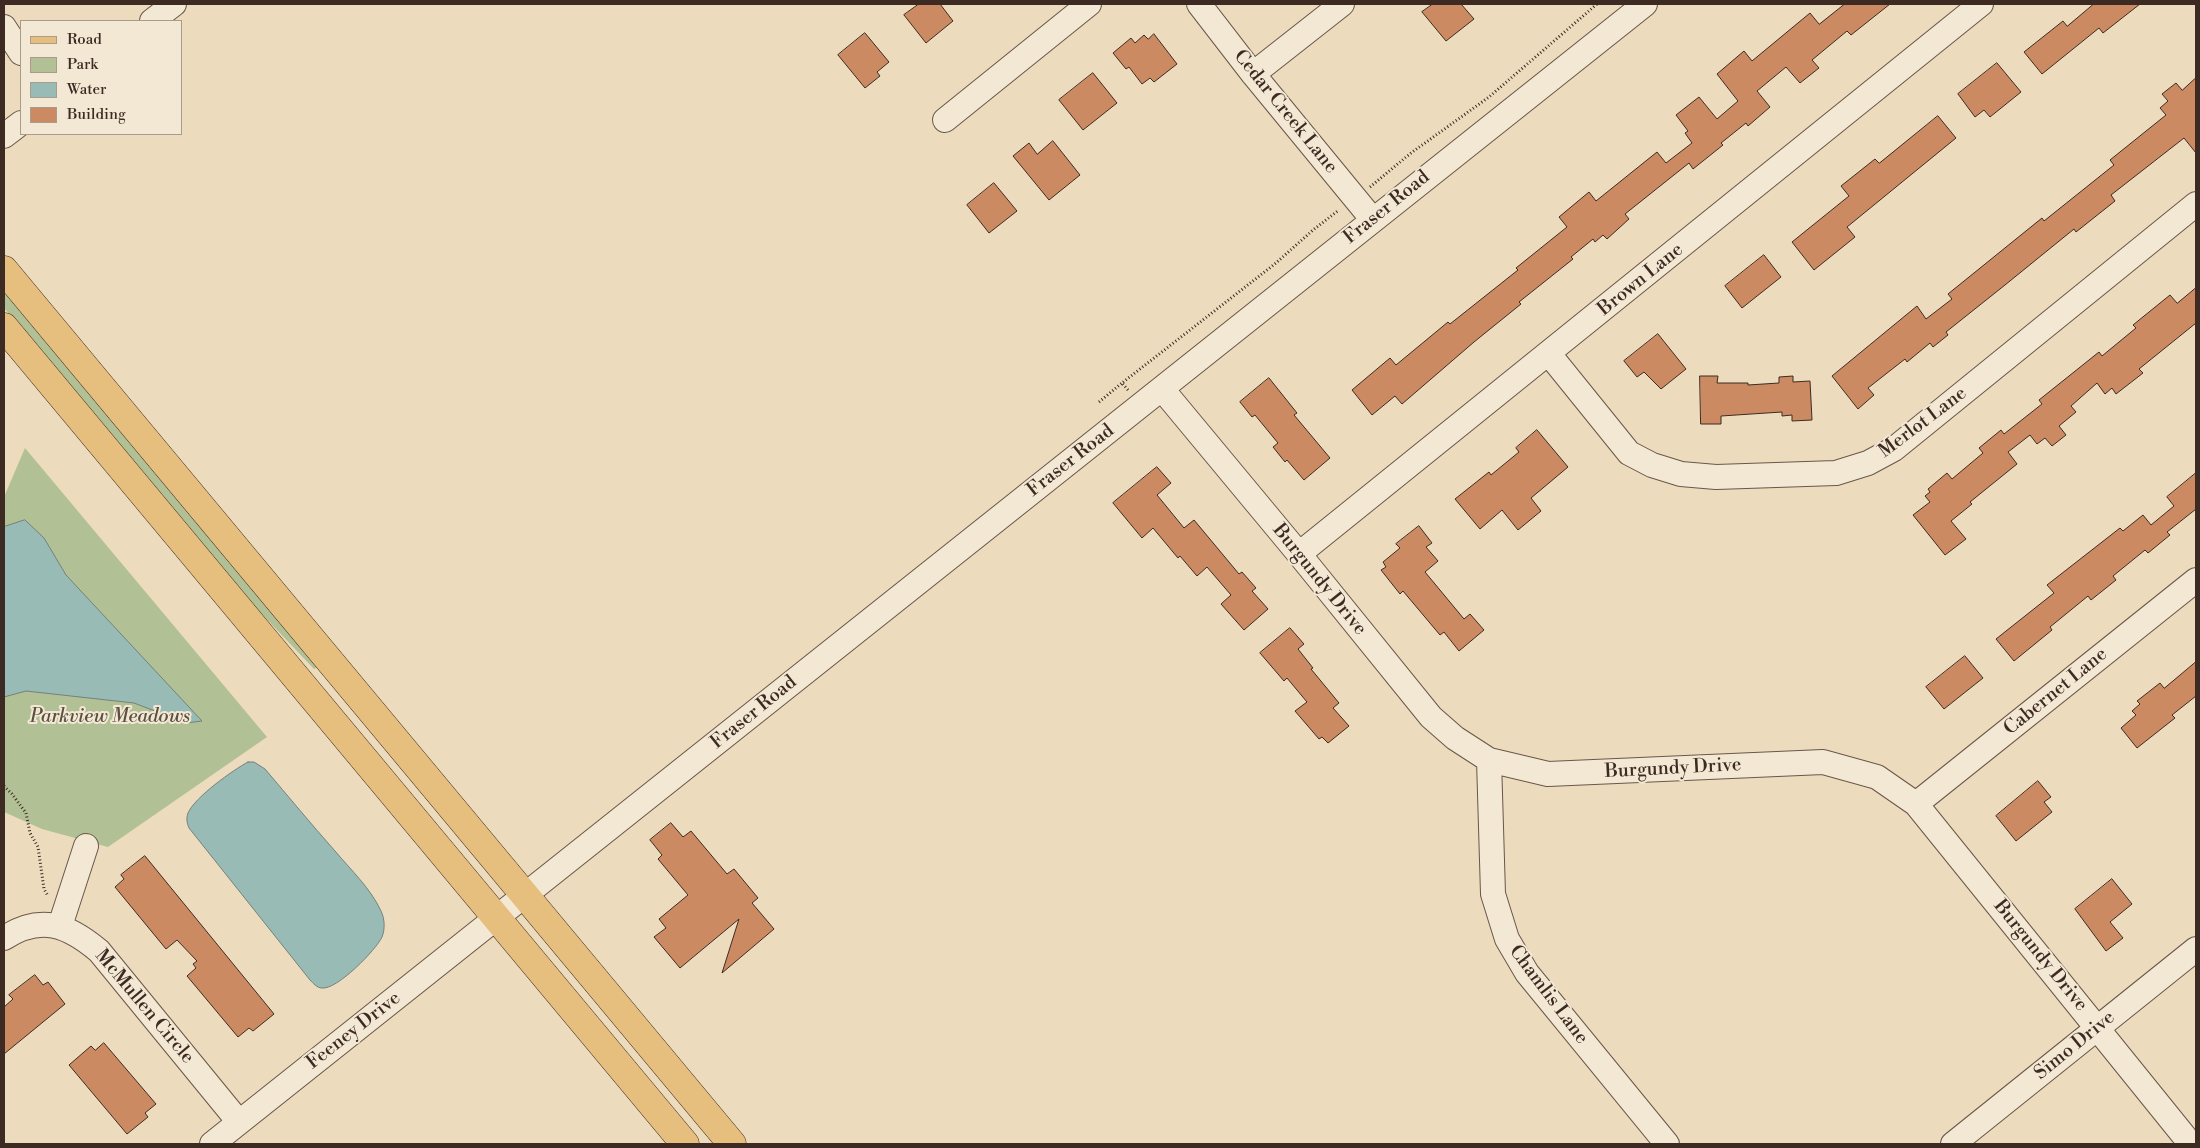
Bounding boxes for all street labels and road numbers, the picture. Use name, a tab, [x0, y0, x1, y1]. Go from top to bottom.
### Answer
street label: Cedar Creek Lane	[1228, 46, 1342, 178]
street label: Fraser Road	[1339, 166, 1435, 250]
street label: Brown Lane	[1594, 239, 1688, 321]
street label: Merlot Lane	[1875, 383, 1971, 463]
street label: Fraser Road	[1023, 420, 1119, 502]
street label: Burgundy Drive	[1267, 520, 1371, 640]
street label: Cabernet Lane	[2000, 643, 2112, 741]
street label: Fraser Road	[706, 671, 802, 755]
street label: Burgundy Drive	[1604, 754, 1742, 784]
street label: Burgundy Drive	[1988, 896, 2092, 1016]
street label: Chamlis Lane	[1503, 941, 1593, 1049]
street label: McMullen Circle	[90, 945, 198, 1069]
street label: Feeney Drive	[303, 987, 405, 1075]
street label: Simo Drive	[2030, 1007, 2120, 1085]

